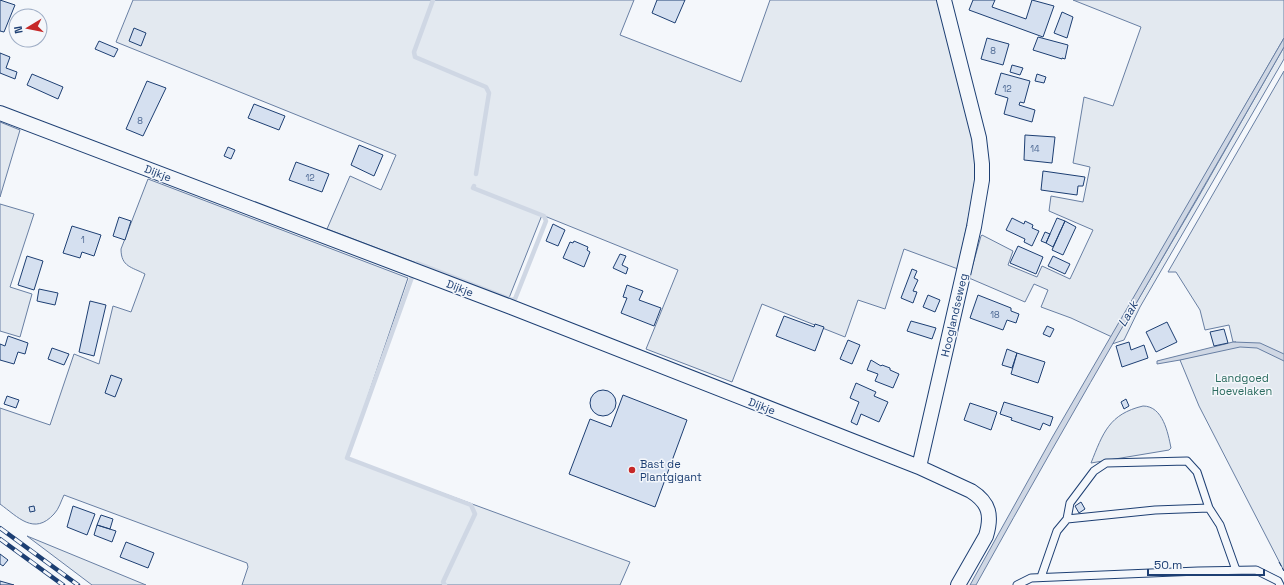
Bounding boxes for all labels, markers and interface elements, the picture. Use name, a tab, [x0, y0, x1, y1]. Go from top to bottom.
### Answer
north arrow	[8, 8, 48, 48]
text: N	[11, 25, 26, 35]
house number: 8	[990, 45, 996, 57]
house number: 12	[1002, 83, 1012, 95]
house number: 8	[137, 115, 143, 127]
house number: 14	[1030, 143, 1040, 155]
street label: Dijkje	[142, 161, 174, 185]
house number: 12	[305, 172, 315, 184]
house number: 1	[81, 234, 85, 246]
street label: Hooglandseweg	[938, 272, 970, 358]
street label: Dijkje	[444, 276, 476, 300]
water label: Laak	[1114, 297, 1142, 330]
house number: 18	[990, 309, 1000, 321]
park label: Landgoed Hoevelaken	[1212, 371, 1272, 398]
street label: Dijkje	[746, 394, 778, 418]
place label: Bast de Plantgigant	[640, 457, 702, 484]
marker: Bast de Plantgigant	[627, 465, 637, 475]
scale bar	[1148, 551, 1264, 577]
text: 50 m	[1154, 557, 1182, 573]

